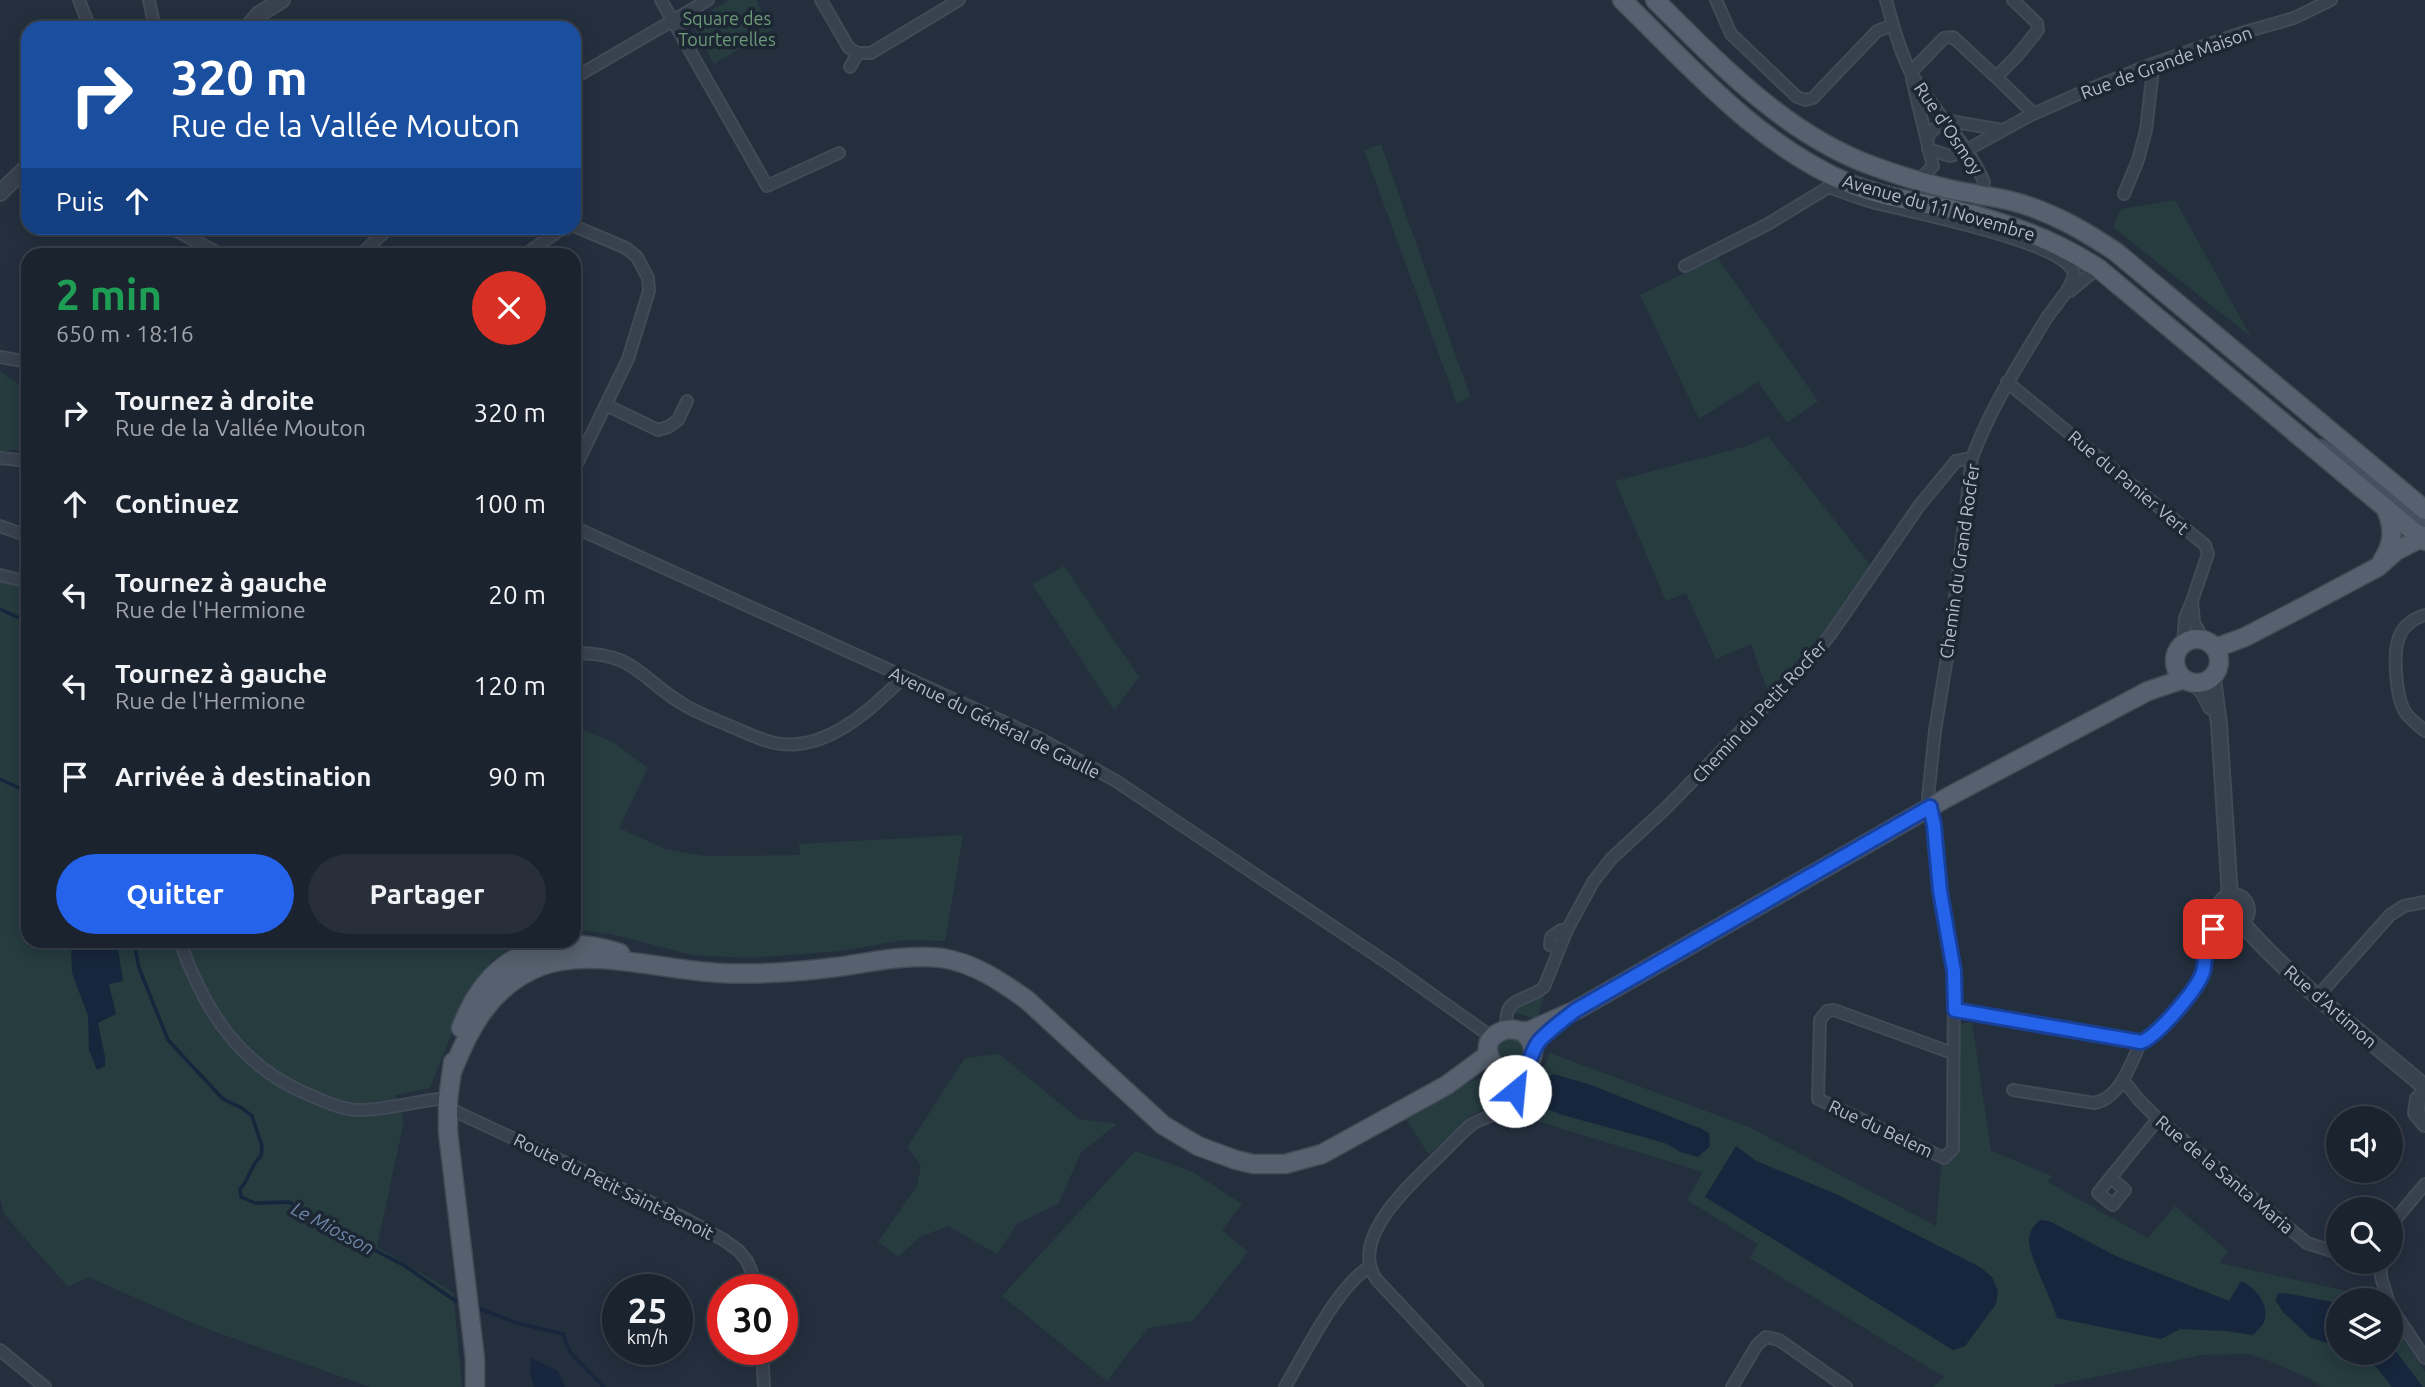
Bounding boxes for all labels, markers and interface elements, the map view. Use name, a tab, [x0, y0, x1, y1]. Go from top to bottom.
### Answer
park label: Square des Tourterelles	[678, 8, 776, 49]
street label: Rue de Grande Maison	[2078, 22, 2254, 102]
icon: right	[56, 49, 147, 140]
text: 320 m	[171, 49, 308, 104]
street label: Rue d'Osmoy	[1911, 78, 1987, 178]
text: Rue de la Vallée Mouton	[171, 107, 520, 143]
street label: Avenue du 11 Novembre	[1841, 170, 2037, 244]
icon: ahead	[118, 182, 156, 220]
text: Puis	[56, 187, 104, 216]
text: 2 min	[56, 271, 162, 318]
button: close	[472, 271, 546, 345]
text: 650 m · 18:16	[56, 321, 194, 346]
text: Tournez à droite	[115, 386, 314, 415]
icon: right	[56, 394, 94, 432]
text: 320 m	[474, 398, 546, 427]
text: Rue de la Vallée Mouton	[115, 415, 366, 440]
street label: Rue du Panier Vert	[2065, 426, 2193, 538]
street label: Chemin du Grand Rocfer	[1935, 462, 1983, 660]
icon: ahead	[56, 485, 94, 523]
text: Continuez	[115, 489, 239, 518]
text: 100 m	[474, 489, 546, 518]
text: Tournez à gauche	[115, 568, 327, 597]
icon: left	[56, 576, 94, 614]
text: 20 m	[488, 580, 546, 609]
text: Rue de l'Hermione	[115, 597, 306, 622]
street label: Chemin du Petit Rocfer	[1688, 636, 1830, 786]
text: Tournez à gauche	[115, 659, 327, 688]
street label: Avenue du Général de Gaulle	[886, 662, 1104, 782]
icon: left	[56, 667, 94, 705]
text: 120 m	[474, 671, 546, 700]
text: Rue de l'Hermione	[115, 688, 306, 713]
icon: arrive	[56, 758, 94, 796]
text: Arrivée à destination	[115, 762, 371, 791]
text: 90 m	[488, 762, 546, 791]
button: Quitter	[56, 854, 294, 934]
button: Partager	[308, 854, 546, 934]
pin	[2183, 899, 2243, 959]
icon: arrive	[2194, 910, 2232, 948]
street label: Rue d'Artimon	[2281, 961, 2381, 1051]
position arrow	[1478, 1054, 1552, 1128]
street label: Rue du Belem	[1826, 1095, 1936, 1161]
map controls	[2326, 1106, 2403, 1365]
button: sound	[2326, 1106, 2403, 1183]
street label: Rue de la Santa Maria	[2152, 1111, 2298, 1237]
street label: Route du Petit Saint-Benoit	[511, 1129, 717, 1243]
water label: Le Miosson	[288, 1197, 378, 1259]
button: search	[2326, 1197, 2403, 1274]
speed limit sign: 30	[707, 1274, 798, 1365]
button: layers	[2326, 1288, 2403, 1365]
text: 25	[628, 1290, 667, 1330]
text: km/h	[627, 1327, 668, 1347]

